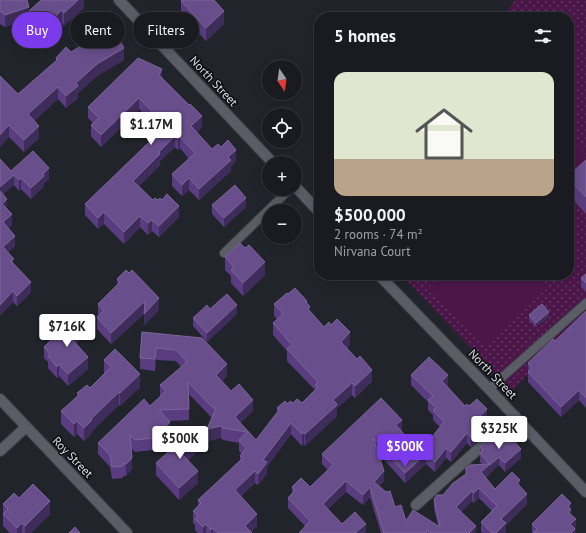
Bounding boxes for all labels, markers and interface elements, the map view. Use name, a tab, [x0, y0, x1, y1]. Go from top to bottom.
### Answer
chip: Buy	[12, 12, 62, 48]
chip: Rent	[70, 12, 125, 48]
chip: Filters	[133, 12, 199, 48]
text: 5 homes	[334, 25, 396, 47]
icon: filters	[532, 25, 554, 47]
street label: North Street	[187, 53, 241, 109]
north arrow	[262, 60, 302, 100]
map controls	[262, 60, 302, 244]
icon: home	[408, 98, 480, 170]
button: locate	[262, 108, 302, 148]
pin: $1.17M	[118, 112, 184, 146]
text: $1.17M	[129, 116, 173, 133]
button: +	[262, 156, 302, 196]
button: −	[262, 204, 302, 244]
text: $500,000	[334, 204, 406, 226]
text: 2 rooms · 74 m²	[334, 226, 423, 243]
text: Nirvana Court	[334, 243, 411, 260]
pin: $716K	[39, 314, 95, 348]
text: $716K	[48, 318, 86, 335]
street label: North Street	[466, 346, 520, 402]
pin: $325K	[471, 416, 527, 450]
text: $325K	[480, 420, 518, 437]
pin: $500K	[152, 426, 208, 460]
text: $500K	[161, 430, 199, 447]
street label: Roy Street	[50, 433, 96, 481]
pin: $500K	[377, 434, 433, 468]
text: $500K	[386, 438, 424, 455]

